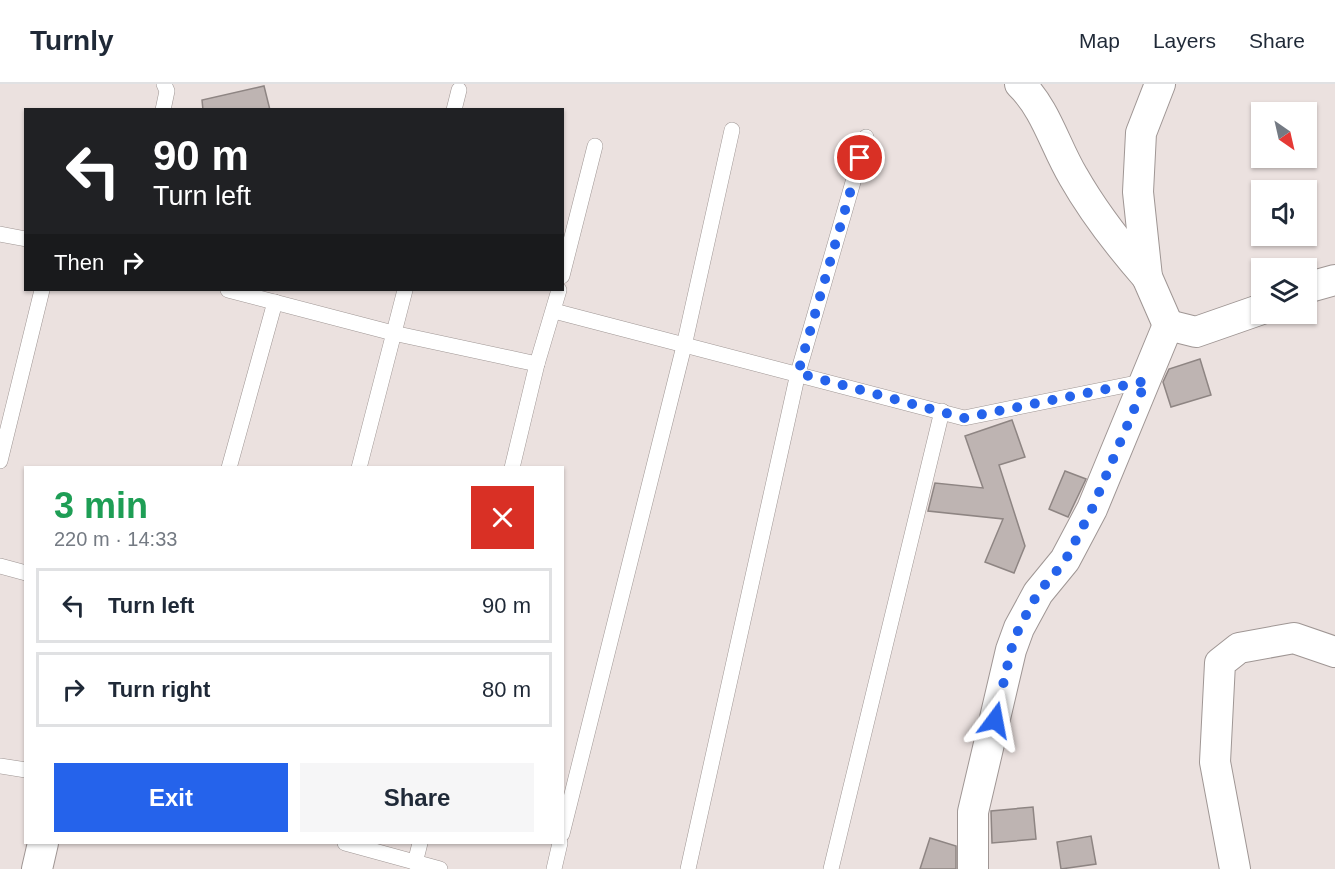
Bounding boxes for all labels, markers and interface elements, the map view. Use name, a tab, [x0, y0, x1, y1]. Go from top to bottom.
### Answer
text: Turnly	[30, 25, 113, 56]
text: Map	[1079, 29, 1120, 52]
text: Layers	[1153, 29, 1216, 52]
text: Share	[1249, 29, 1305, 52]
north arrow	[1251, 102, 1317, 168]
map controls	[1251, 102, 1317, 324]
icon: left	[54, 132, 132, 210]
text: 90 m	[153, 132, 249, 179]
pin	[834, 132, 885, 183]
icon: arrive	[843, 141, 876, 174]
button: sound	[1251, 180, 1317, 246]
text: Turn left	[153, 181, 251, 211]
icon: right	[116, 246, 149, 279]
text: Then	[54, 250, 104, 275]
button: layers	[1251, 258, 1317, 324]
text: 3 min	[54, 485, 148, 526]
button: close	[471, 486, 534, 549]
text: 220 m · 14:33	[54, 528, 177, 550]
icon: left	[57, 589, 90, 622]
text: Turn left	[108, 593, 194, 618]
text: 90 m	[482, 593, 531, 618]
icon: right	[57, 673, 90, 706]
text: Turn right	[108, 677, 210, 702]
text: 80 m	[482, 677, 531, 702]
position arrow	[963, 688, 1027, 752]
button: Exit	[54, 763, 288, 832]
button: Share	[300, 763, 534, 832]

